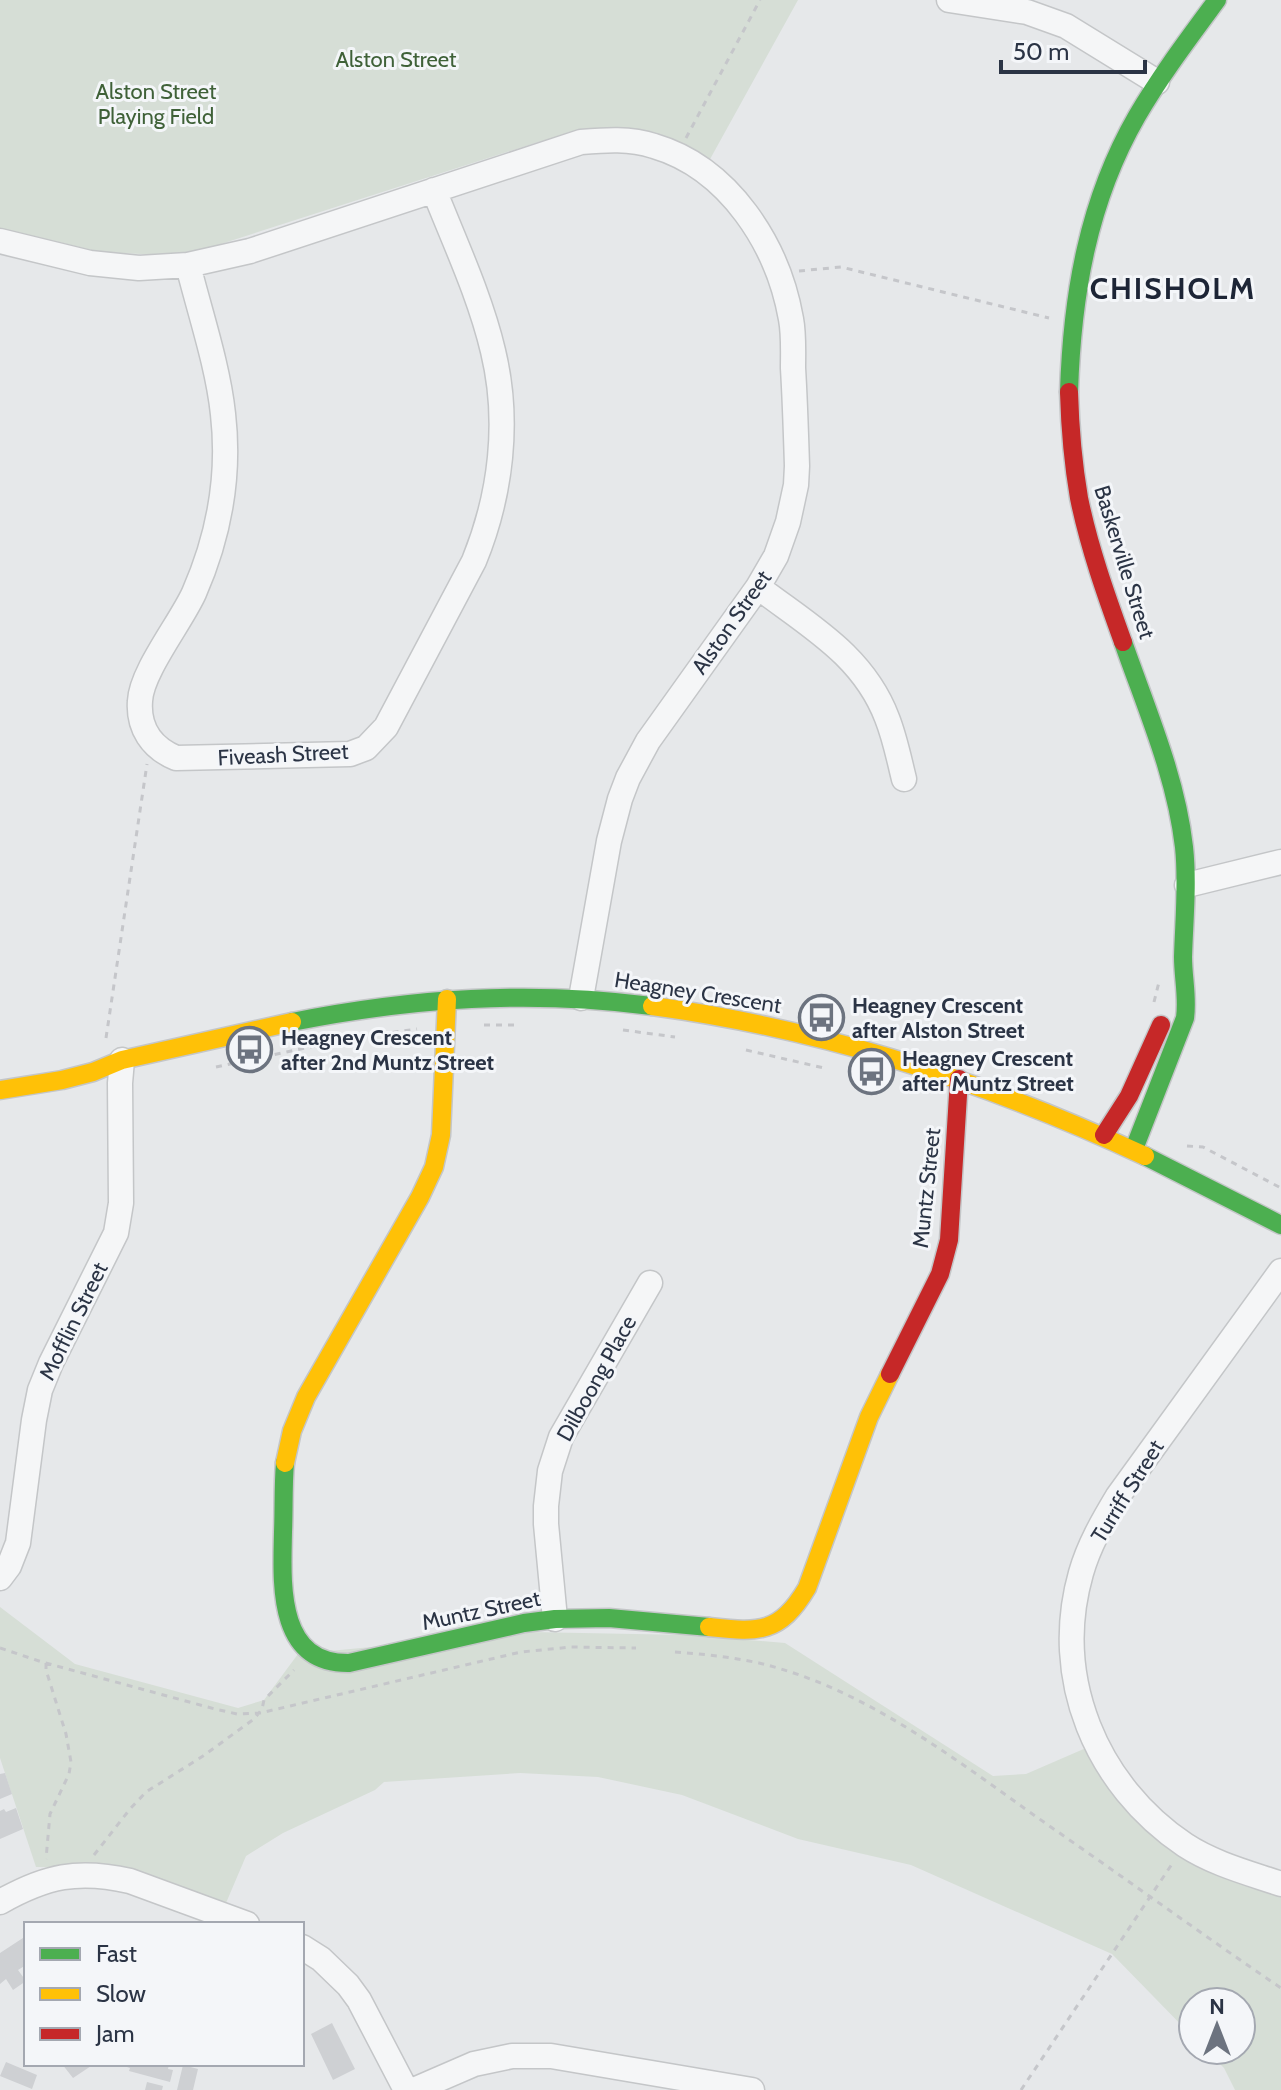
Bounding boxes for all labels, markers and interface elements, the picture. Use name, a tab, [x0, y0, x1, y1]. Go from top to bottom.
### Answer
scale bar	[1001, 24, 1145, 74]
text: 50 m	[1013, 37, 1069, 66]
park label: Alston Street	[336, 46, 457, 73]
park label: Alston Street Playing Field	[96, 78, 217, 130]
district label: CHISHOLM	[1090, 270, 1256, 307]
street label: Baskerville Street	[1088, 482, 1161, 643]
street label: Alston Street	[686, 565, 777, 680]
street label: Fiveash Street	[217, 738, 350, 771]
street label: Heagney Crescent	[613, 966, 784, 1019]
place label: Heagney Crescent after Alston Street	[852, 992, 1025, 1044]
bus stop icon: Heagney Crescent after Alston Street	[797, 994, 845, 1042]
place label: Heagney Crescent after 2nd Muntz Street	[281, 1024, 495, 1076]
bus stop icon: Heagney Crescent after 2nd Muntz Street	[226, 1026, 274, 1074]
place label: Heagney Crescent after Muntz Street	[902, 1045, 1074, 1097]
bus stop icon: Heagney Crescent after Muntz Street	[847, 1047, 895, 1095]
street label: Muntz Street	[907, 1126, 946, 1249]
street label: Mofflin Street	[33, 1257, 114, 1385]
street label: Dilboong Place	[551, 1311, 642, 1446]
street label: Turriff Street	[1085, 1434, 1170, 1548]
street label: Muntz Street	[419, 1585, 543, 1636]
legend	[24, 1922, 304, 2066]
text: Fast	[96, 1939, 137, 1968]
text: Slow	[96, 1979, 146, 2008]
north arrow	[1177, 1986, 1257, 2066]
text: N	[1209, 1993, 1225, 2020]
text: Jam	[95, 2019, 134, 2048]

